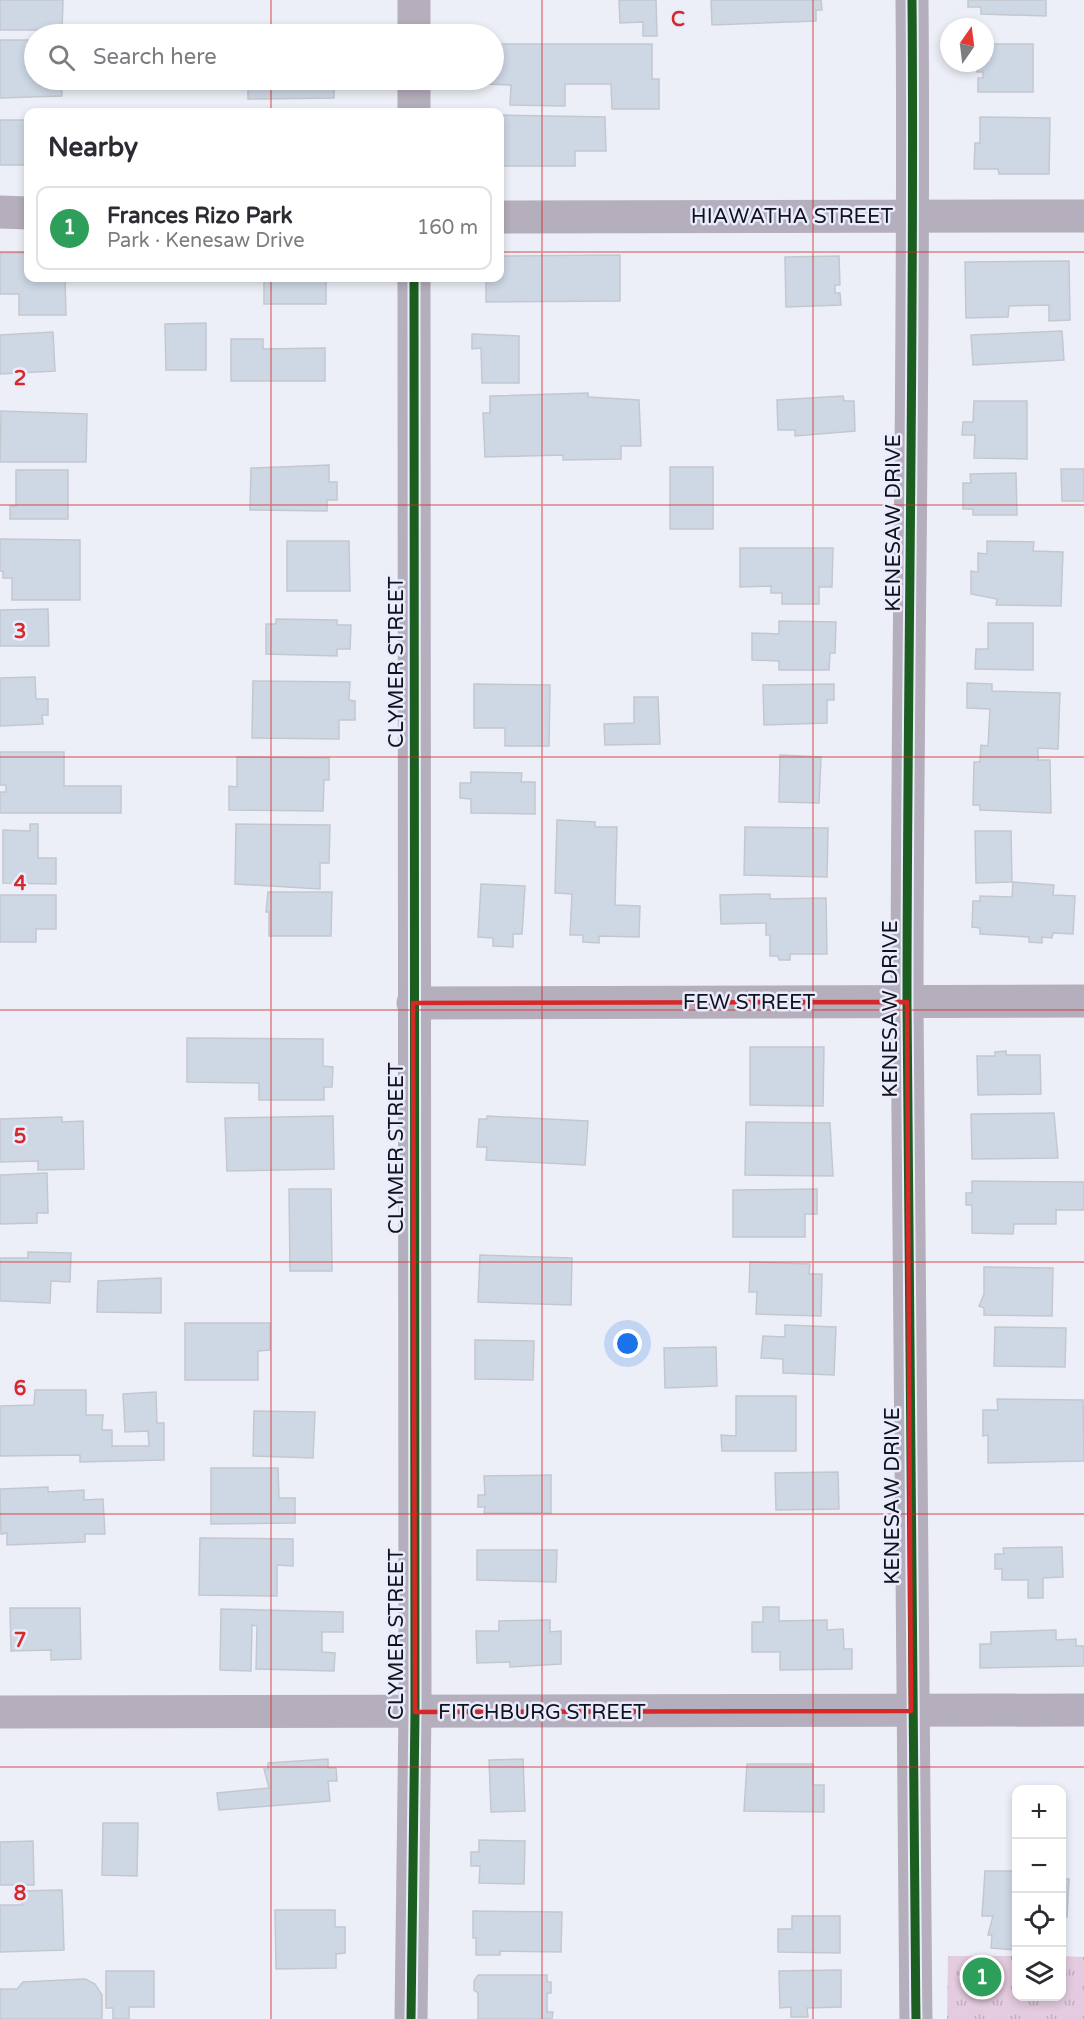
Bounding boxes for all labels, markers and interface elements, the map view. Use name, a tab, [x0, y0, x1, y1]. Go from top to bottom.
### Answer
text: C	[671, 8, 685, 32]
north arrow	[940, 18, 994, 72]
search box	[24, 24, 504, 90]
icon: search	[45, 41, 78, 74]
text: Search here	[93, 44, 217, 70]
text: Nearby	[48, 132, 138, 163]
text: Frances Rizo Park	[107, 203, 293, 229]
street label: HIAWATHA STREET	[691, 204, 893, 229]
text: 1	[63, 216, 76, 240]
text: 160 m	[417, 216, 478, 240]
text: Park · Kenesaw Drive	[107, 229, 305, 253]
text: 2	[14, 367, 26, 391]
street label: KENESAW DRIVE	[881, 434, 906, 612]
street label: CLYMER STREET	[384, 576, 409, 748]
text: 3	[14, 620, 26, 644]
text: 4	[14, 872, 27, 896]
street label: KENESAW DRIVE	[878, 920, 903, 1098]
street label: FEW STREET	[683, 990, 815, 1015]
street label: CLYMER STREET	[384, 1062, 409, 1234]
text: 5	[14, 1125, 26, 1149]
your location	[613, 1329, 642, 1358]
text: 6	[14, 1377, 26, 1401]
street label: KENESAW DRIVE	[880, 1407, 905, 1585]
street label: CLYMER STREET	[384, 1548, 409, 1720]
text: 7	[14, 1629, 26, 1653]
street label: FITCHBURG STREET	[438, 1700, 646, 1725]
map controls	[1012, 1785, 1066, 2001]
button: +	[1012, 1785, 1066, 1839]
button: −	[1012, 1839, 1066, 1893]
text: 8	[14, 1882, 26, 1906]
button: locate	[1012, 1893, 1066, 1947]
button: layers	[1012, 1947, 1066, 2001]
pin: 1	[962, 1954, 1002, 2000]

